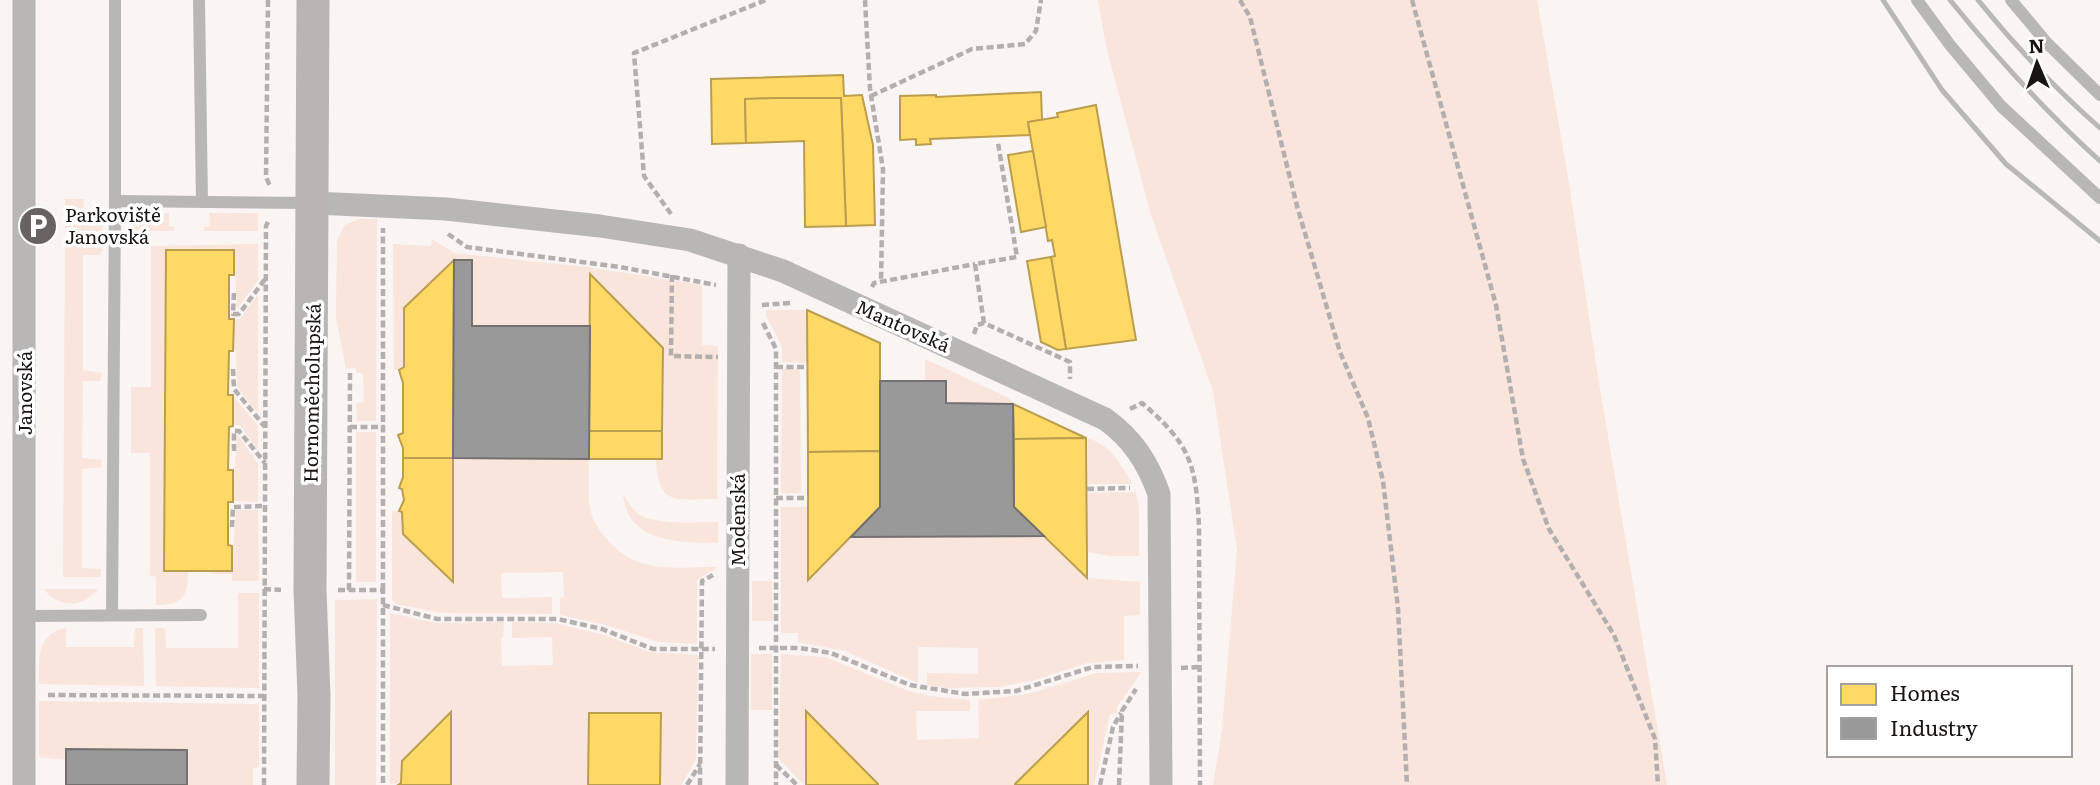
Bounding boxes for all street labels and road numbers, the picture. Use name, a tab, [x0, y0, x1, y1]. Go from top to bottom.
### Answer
street label: Mantovská	[852, 292, 956, 359]
street label: Hornoměcholupská	[295, 302, 327, 483]
street label: Janovská	[10, 350, 38, 435]
street label: Modenská	[723, 472, 751, 567]

